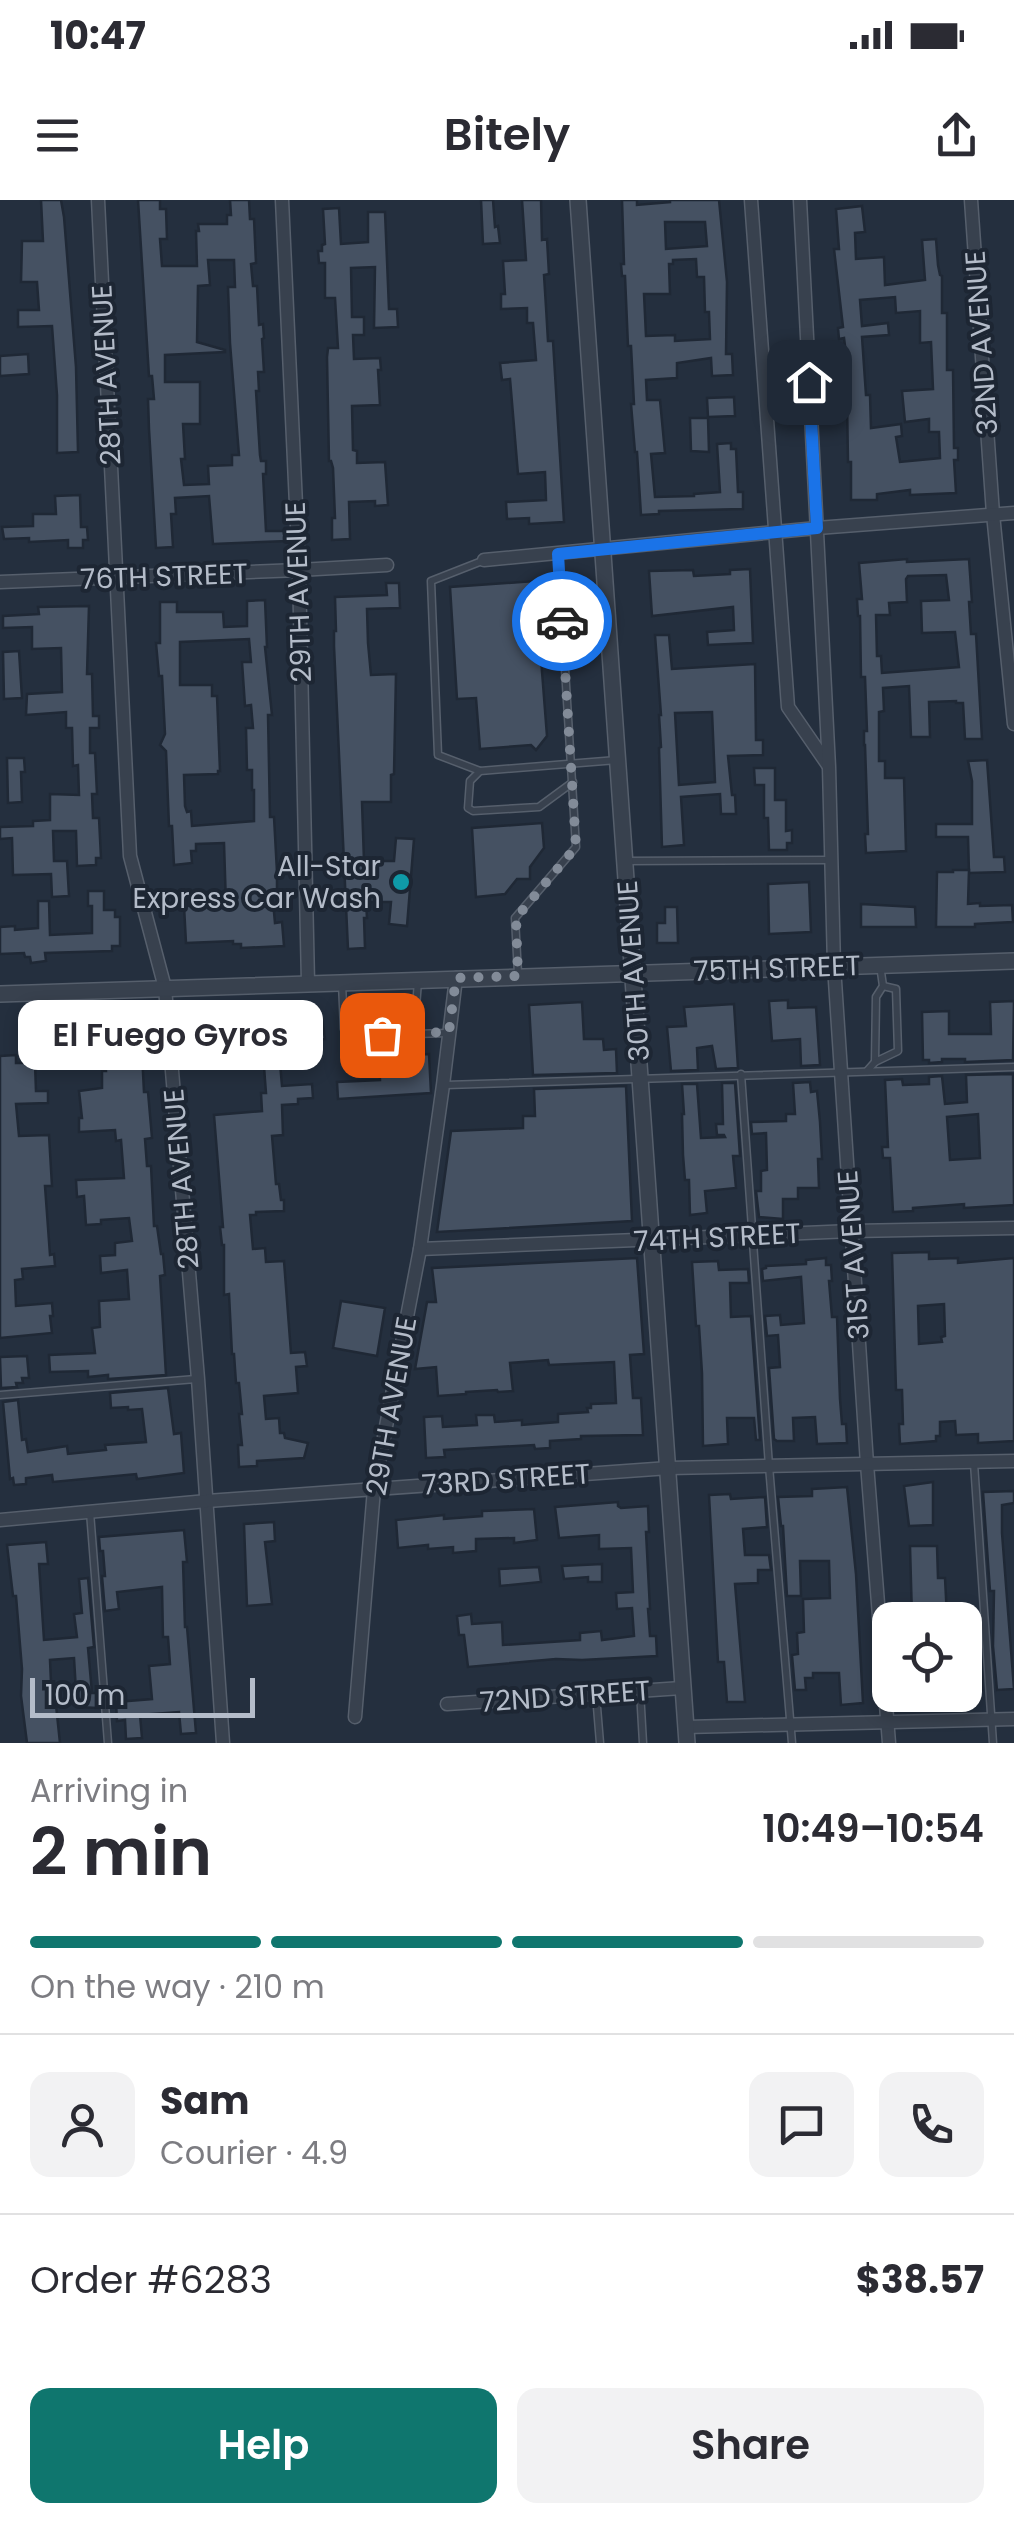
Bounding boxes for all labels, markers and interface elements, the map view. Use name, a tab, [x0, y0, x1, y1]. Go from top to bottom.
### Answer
text: 10:47	[50, 9, 146, 62]
text: Bitely	[444, 103, 570, 166]
icon: menu	[30, 108, 85, 163]
icon: share	[929, 108, 984, 163]
street label: 32ND AVENUE	[956, 249, 1007, 436]
street label: 28TH AVENUE	[82, 284, 131, 466]
pin	[767, 340, 852, 425]
icon: home	[782, 355, 837, 410]
street label: 29TH AVENUE	[276, 501, 321, 683]
street label: 76TH STREET	[80, 554, 248, 599]
courier	[512, 571, 612, 671]
icon: car	[535, 594, 590, 649]
place label: All-Star Express Car Wash	[133, 847, 381, 918]
marker: All-Star Express Car Wash	[390, 871, 412, 893]
street label: 30TH AVENUE	[608, 879, 659, 1063]
street label: 75TH STREET	[693, 946, 861, 991]
pin	[340, 993, 425, 1078]
callout: El Fuego Gyros	[17, 1000, 322, 1070]
icon: bag	[355, 1008, 410, 1063]
text: El Fuego Gyros	[53, 1012, 288, 1057]
street label: 28TH AVENUE	[154, 1087, 209, 1271]
street label: 31ST AVENUE	[828, 1169, 879, 1341]
street label: 74TH STREET	[632, 1214, 802, 1261]
street label: 29TH AVENUE	[357, 1314, 426, 1499]
street label: 73RD STREET	[421, 1454, 591, 1505]
map controls	[872, 1602, 982, 1712]
button: locate	[872, 1602, 982, 1712]
street label: 72ND STREET	[478, 1671, 652, 1722]
scale bar	[30, 1673, 255, 1718]
text: 100 m	[45, 1676, 125, 1715]
text: Arriving in	[30, 1768, 188, 1813]
text: 10:49–10:54	[762, 1802, 984, 1855]
text: 2 min	[30, 1807, 212, 1898]
text: On the way · 210 m	[30, 1964, 325, 2009]
button: person	[30, 2072, 135, 2177]
button: chat	[749, 2072, 854, 2177]
button: phone	[879, 2072, 984, 2177]
text: Sam	[160, 2074, 249, 2127]
text: Courier · 4.9	[160, 2130, 348, 2175]
text: Order #6283	[30, 2253, 272, 2306]
text: $38.57	[856, 2253, 984, 2306]
button: Help	[30, 2388, 497, 2503]
button: Share	[517, 2388, 984, 2503]

